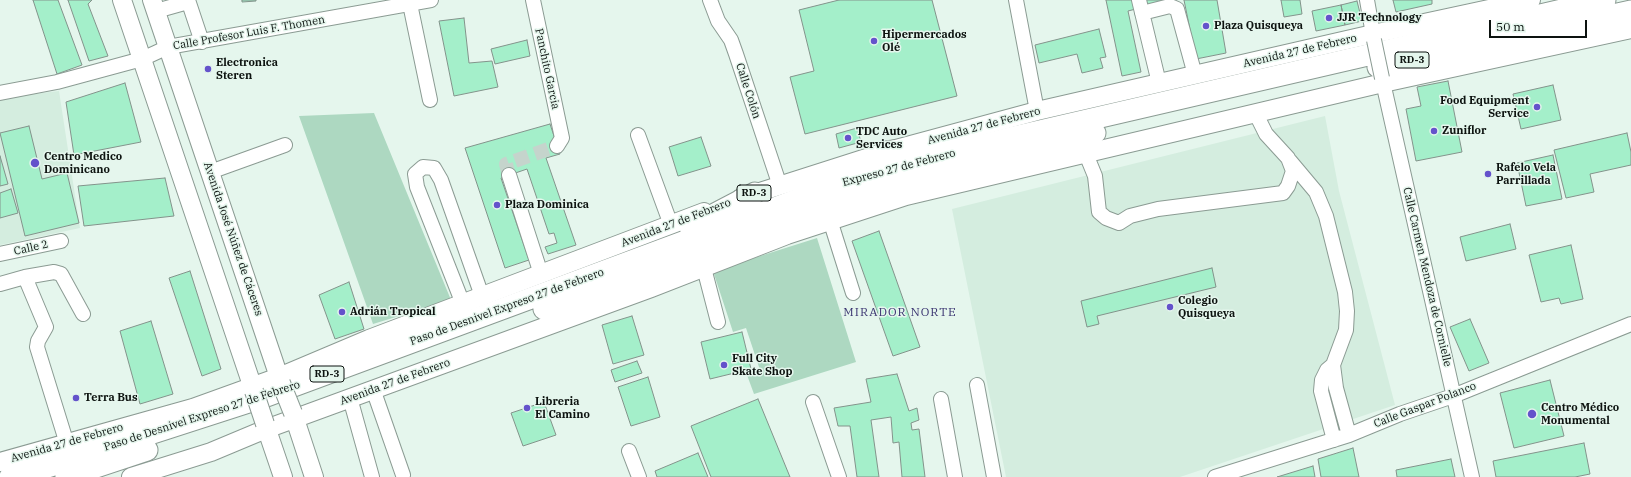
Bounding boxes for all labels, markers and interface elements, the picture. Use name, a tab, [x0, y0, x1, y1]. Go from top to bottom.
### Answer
place label: JJR Technology	[1337, 11, 1421, 25]
scale bar	[1491, 12, 1589, 38]
street label: Calle Profesor Luis F. Thomen	[172, 13, 326, 53]
marker: JJR Technology	[1324, 13, 1334, 23]
place label: Plaza Quisqueya	[1214, 19, 1303, 33]
text: 50 m	[1496, 19, 1525, 34]
marker: Plaza Quisqueya	[1201, 21, 1211, 31]
street label: Panchito Garcia	[532, 27, 562, 111]
place label: Hipermercados Olé	[882, 28, 967, 54]
street label: Avenida 27 de Febrero	[1242, 31, 1358, 71]
marker: Hipermercados Olé	[869, 36, 879, 46]
road number: RD-3	[1395, 52, 1429, 68]
place label: Electronica Steren	[216, 56, 278, 82]
street label: Calle Colón	[733, 61, 763, 121]
marker: Electronica Steren	[203, 64, 213, 74]
place label: Food Equipment Service	[1440, 94, 1529, 120]
marker: Food Equipment Service	[1532, 102, 1542, 112]
street label: Avenida 27 de Febrero	[926, 105, 1042, 147]
place label: Zuniflor	[1442, 124, 1486, 138]
place label: TDC Auto Services	[856, 125, 907, 151]
marker: Zuniflor	[1429, 126, 1439, 136]
marker: TDC Auto Services	[843, 133, 853, 143]
street label: Expreso 27 de Febrero	[841, 147, 957, 189]
place label: Centro Medico Dominicano	[44, 150, 122, 176]
marker: Centro Medico Dominicano	[29, 157, 41, 169]
street label: Avenida José Núñez de Cáceres	[200, 160, 266, 318]
place label: Rafelo Vela Parrillada	[1496, 161, 1556, 187]
marker: Rafelo Vela Parrillada	[1483, 169, 1493, 179]
road number: RD-3	[737, 185, 771, 201]
street label: Calle Carmen Mendoza de Cornielle	[1400, 186, 1454, 368]
street label: Avenida 27 de Febrero	[619, 196, 733, 250]
place label: Plaza Dominica	[505, 198, 589, 212]
marker: Plaza Dominica	[492, 200, 502, 210]
street label: Calle 2	[13, 238, 49, 258]
street label: Paso de Desnivel Expreso 27 de Febrero	[408, 266, 606, 348]
place label: Colegio Quisqueya	[1178, 294, 1235, 320]
marker: Colegio Quisqueya	[1165, 302, 1175, 312]
place label: Adrián Tropical	[350, 305, 436, 319]
district label: MIRADOR NORTE	[843, 306, 957, 320]
marker: Adrián Tropical	[337, 307, 347, 317]
place label: Full City Skate Shop	[732, 352, 792, 378]
street label: Avenida 27 de Febrero	[338, 356, 452, 408]
marker: Full City Skate Shop	[719, 360, 729, 370]
road number: RD-3	[310, 366, 344, 382]
street label: Paso de Desnivel Expreso 27 de Febrero	[102, 378, 302, 454]
street label: Calle Gaspar Polanco	[1372, 379, 1478, 431]
place label: Terra Bus	[84, 391, 138, 405]
marker: Terra Bus	[71, 393, 81, 403]
place label: Libreria El Camino	[535, 395, 590, 421]
place label: Centro Médico Monumental	[1541, 401, 1619, 427]
marker: Libreria El Camino	[522, 403, 532, 413]
marker: Centro Médico Monumental	[1526, 408, 1538, 420]
street label: Avenida 27 de Febrero	[9, 421, 125, 465]

